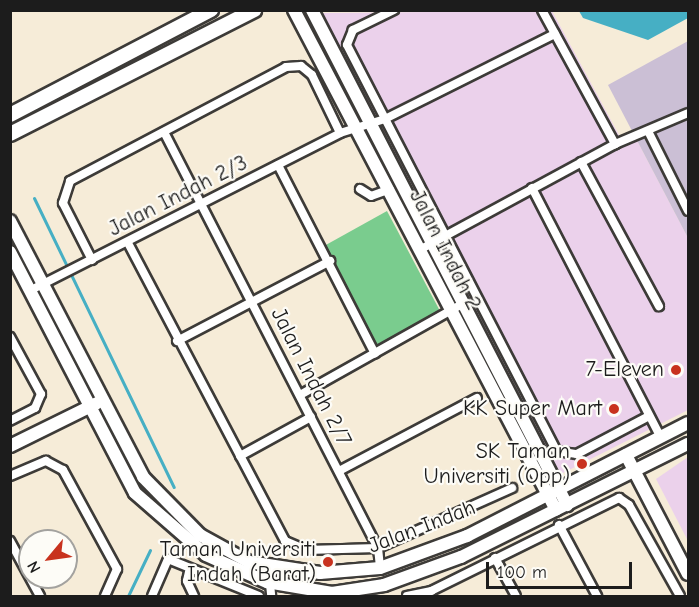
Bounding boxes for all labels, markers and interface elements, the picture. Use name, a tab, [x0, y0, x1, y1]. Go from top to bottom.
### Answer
street label: Jalan Indah 2/3	[104, 150, 252, 242]
street label: Jalan Indah 2	[403, 185, 487, 315]
street label: Jalan Indah 2/7	[265, 303, 357, 451]
place label: 7-Eleven	[585, 357, 664, 383]
marker: 7-Eleven	[669, 363, 683, 377]
place label: KK Super Mart	[463, 396, 602, 422]
marker: KK Super Mart	[607, 402, 621, 416]
place label: SK Taman Universiti (Opp)	[424, 438, 570, 490]
marker: SK Taman Universiti (Opp)	[575, 457, 589, 471]
street label: Jalan Indah	[365, 494, 479, 560]
north arrow	[18, 529, 78, 589]
place label: Taman Universiti Indah (Barat)	[160, 536, 316, 588]
scale bar	[489, 550, 634, 588]
marker: Taman Universiti Indah (Barat)	[321, 555, 335, 569]
text: N	[24, 558, 44, 576]
text: 100 m	[497, 562, 547, 583]

